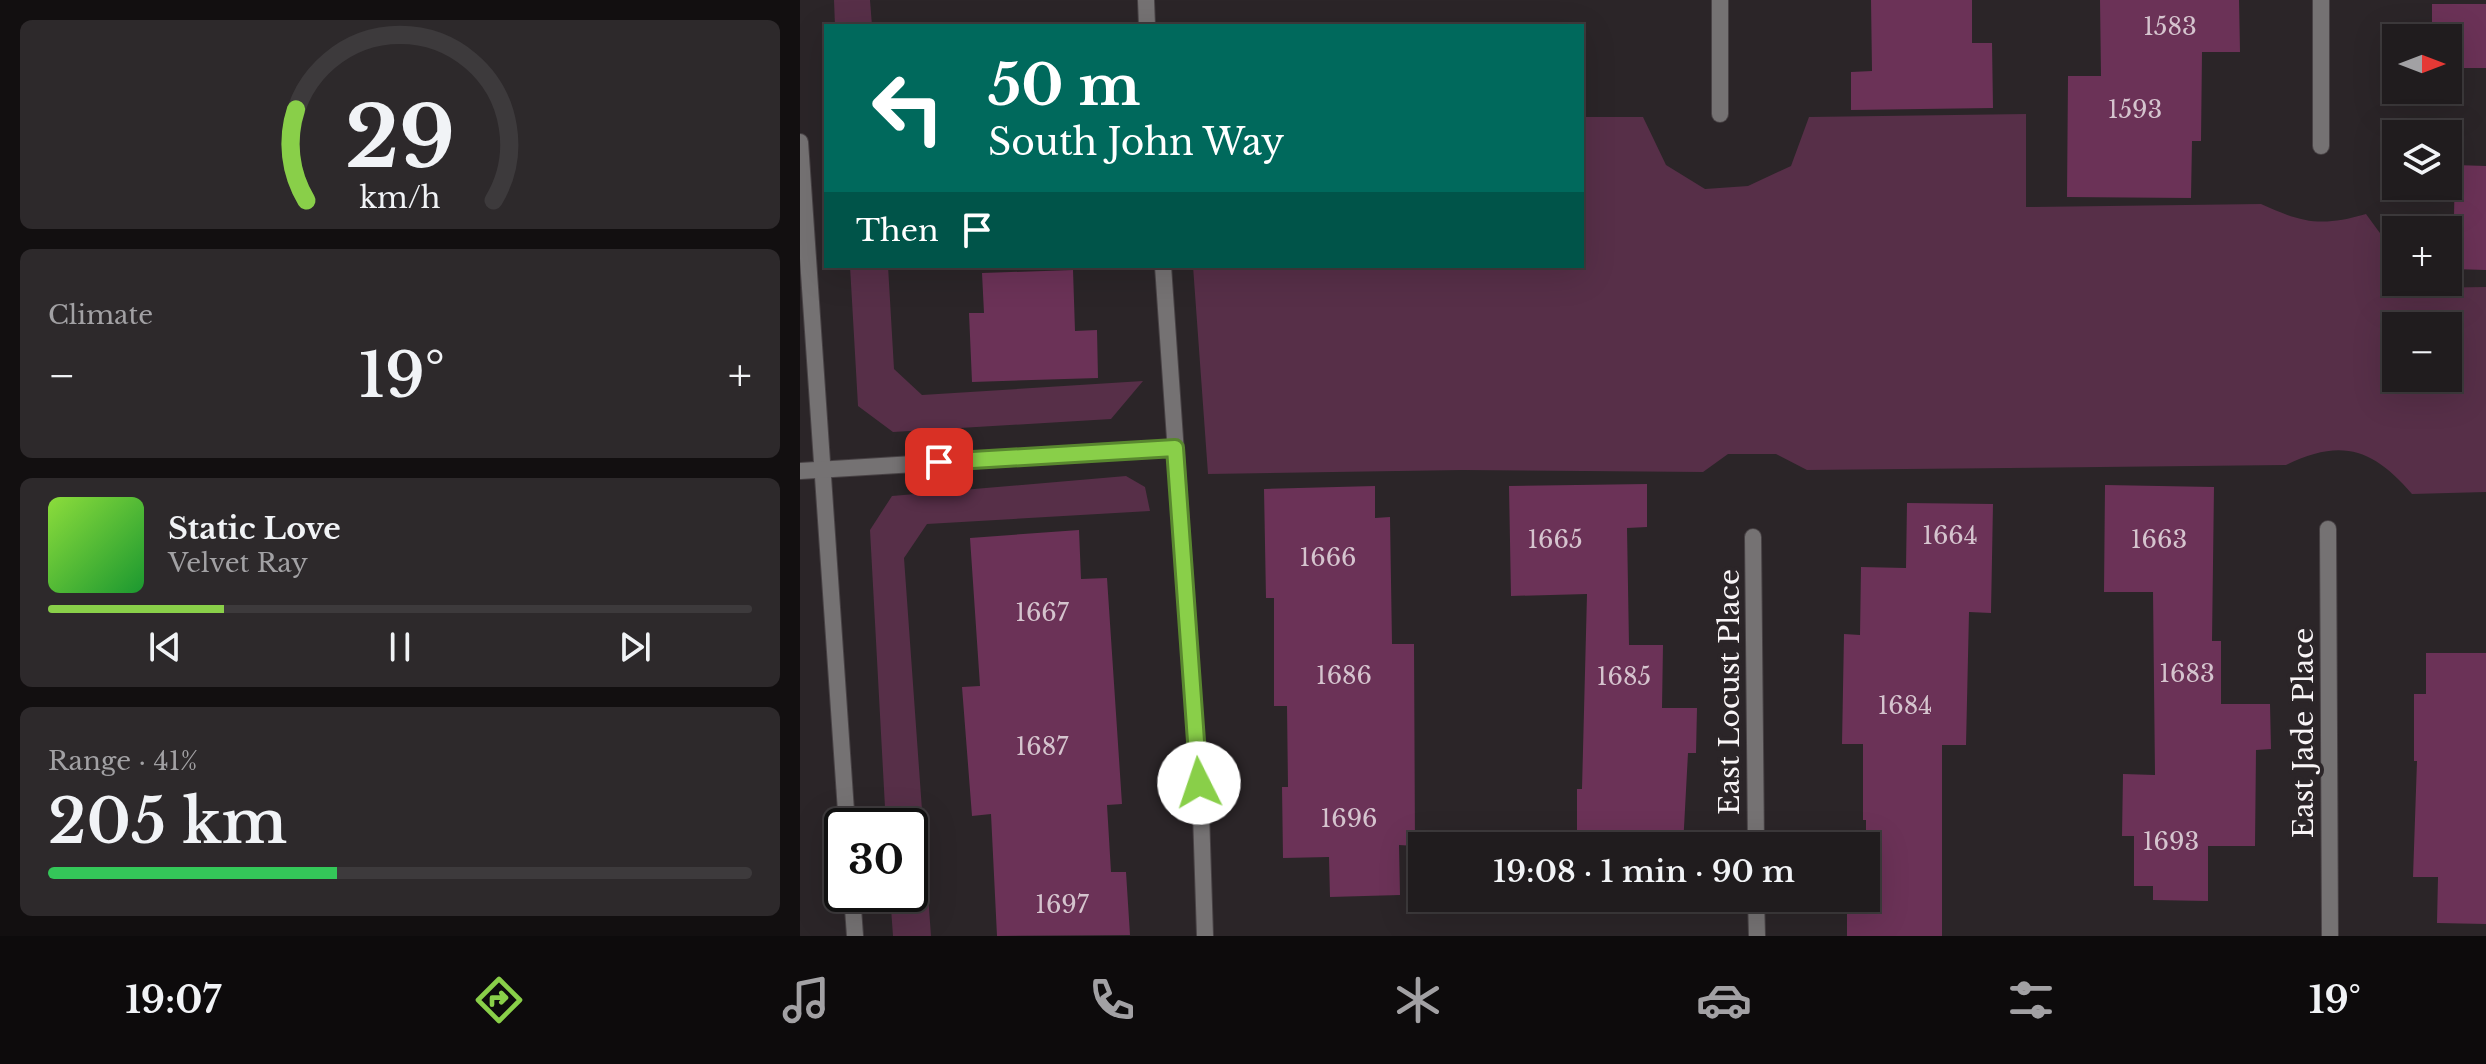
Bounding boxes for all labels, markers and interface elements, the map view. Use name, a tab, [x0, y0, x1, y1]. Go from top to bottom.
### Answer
house number: 1583	[2143, 12, 2197, 41]
north arrow	[2382, 24, 2462, 104]
map controls	[2382, 24, 2462, 392]
text: 50 m	[988, 51, 1140, 120]
icon: left	[856, 56, 960, 160]
text: 29	[345, 85, 455, 188]
house number: 1593	[2108, 95, 2162, 124]
text: South John Way	[988, 120, 1284, 165]
button: layers	[2382, 120, 2462, 200]
text: km/h	[359, 180, 441, 216]
icon: arrive	[955, 208, 999, 252]
text: Then	[856, 212, 939, 249]
button: +	[2382, 216, 2462, 296]
text: Climate	[48, 299, 153, 331]
button: −	[2382, 312, 2462, 392]
text: 19°	[359, 339, 445, 413]
text: −	[48, 348, 76, 403]
text: +	[728, 348, 752, 403]
pin	[905, 428, 973, 496]
icon: arrive	[917, 440, 961, 484]
text: Static Love	[168, 510, 341, 547]
house number: 1664	[1922, 521, 1978, 550]
house number: 1665	[1527, 525, 1583, 554]
house number: 1663	[2131, 525, 2187, 554]
house number: 1666	[1300, 543, 1357, 572]
text: Velvet Ray	[168, 547, 308, 579]
street label: East Locust Place	[1712, 569, 1747, 815]
house number: 1667	[1015, 598, 1070, 627]
icon: previous	[143, 625, 187, 669]
icon: pause	[378, 625, 422, 669]
icon: next	[613, 625, 657, 669]
street label: East Jade Place	[2286, 628, 2321, 838]
house number: 1683	[2159, 659, 2215, 688]
house number: 1686	[1316, 661, 1372, 690]
house number: 1685	[1597, 662, 1651, 691]
house number: 1684	[1878, 691, 1932, 720]
house number: 1687	[1016, 732, 1069, 761]
position arrow	[1157, 741, 1241, 825]
text: Range · 41%	[48, 745, 198, 777]
text: 205 km	[48, 785, 287, 859]
house number: 1696	[1321, 804, 1378, 833]
speed limit sign: 30	[824, 808, 928, 912]
house number: 1693	[2143, 827, 2199, 856]
text: 19:08 · 1 min · 90 m	[1493, 853, 1795, 890]
house number: 1697	[1035, 890, 1090, 919]
icon: directions	[471, 972, 527, 1028]
icon: music	[778, 972, 834, 1028]
icon: phone	[1084, 972, 1140, 1028]
icon: climate	[1390, 972, 1446, 1028]
icon: car	[1696, 972, 1752, 1028]
icon: filters	[2003, 972, 2059, 1028]
text: 19:07	[125, 978, 221, 1023]
text: 19°	[2309, 978, 2361, 1023]

